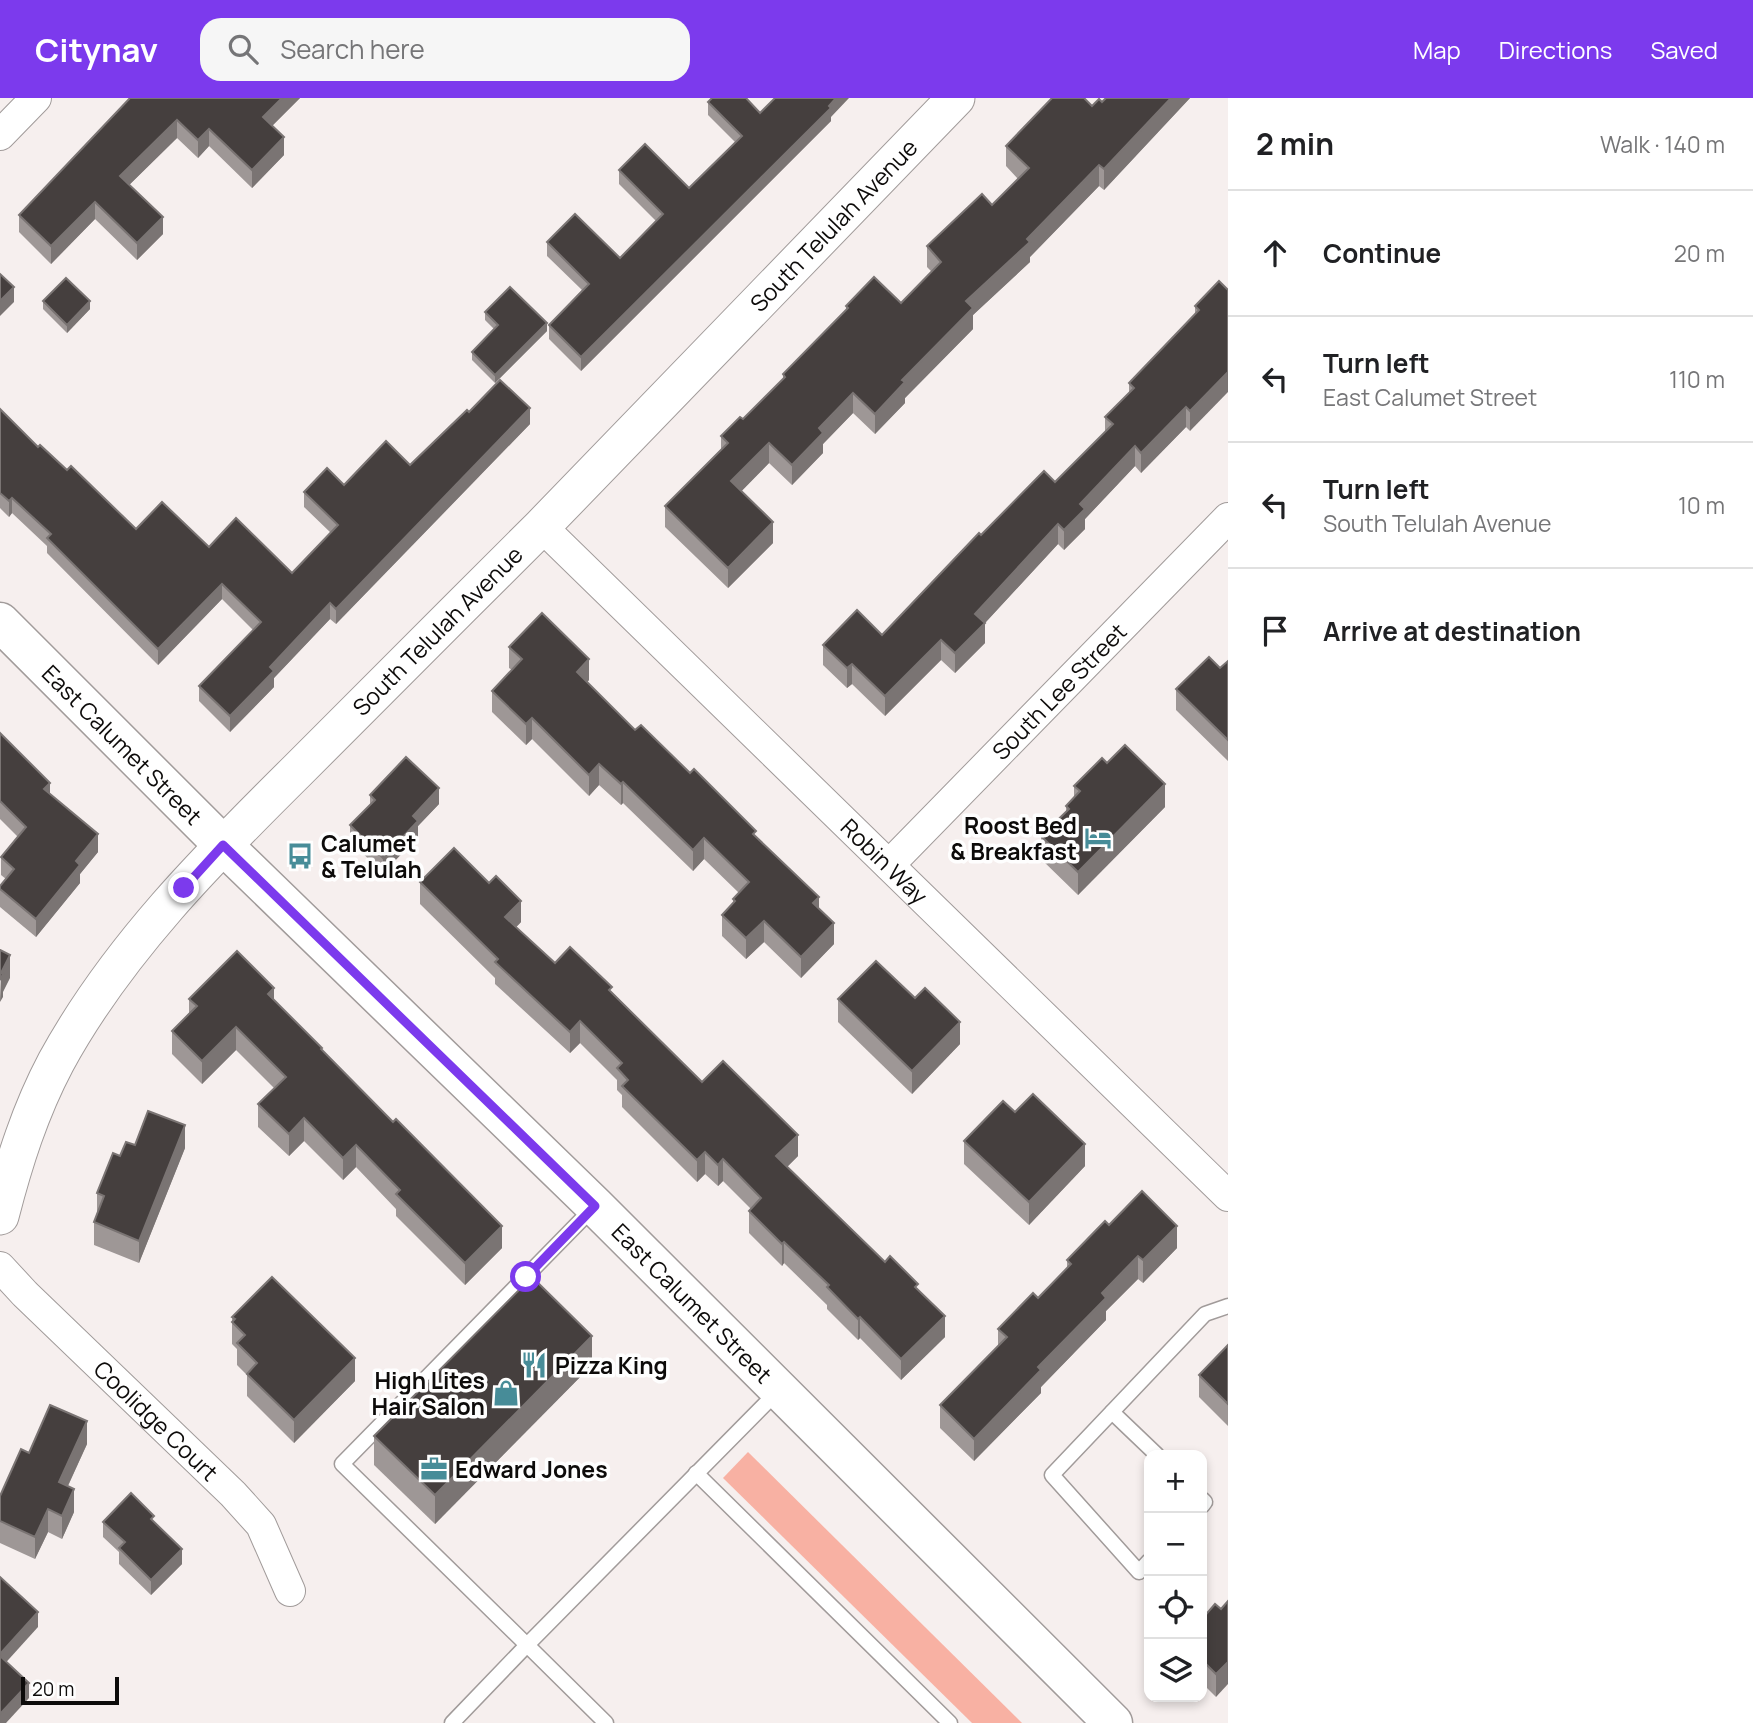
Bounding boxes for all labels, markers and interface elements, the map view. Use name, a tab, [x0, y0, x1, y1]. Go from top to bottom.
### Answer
search box	[200, 18, 690, 81]
text: Citynav	[35, 27, 158, 72]
icon: search	[224, 30, 262, 68]
text: Search here	[280, 31, 425, 67]
text: Map	[1413, 33, 1461, 66]
text: Directions	[1499, 33, 1612, 66]
text: Saved	[1650, 33, 1718, 66]
text: 2 min	[1256, 123, 1334, 164]
text: Walk · 140 m	[1600, 128, 1725, 160]
street label: South Telulah Avenue	[743, 132, 924, 318]
icon: ahead	[1256, 234, 1294, 272]
text: Continue	[1323, 235, 1441, 271]
text: 20 m	[1674, 237, 1725, 269]
text: Turn left	[1323, 345, 1430, 381]
icon: left	[1256, 360, 1294, 398]
text: 110 m	[1669, 363, 1725, 395]
text: East Calumet Street	[1323, 381, 1537, 413]
text: Turn left	[1323, 471, 1430, 507]
icon: left	[1256, 486, 1294, 524]
text: 10 m	[1678, 489, 1725, 521]
text: South Telulah Avenue	[1323, 507, 1551, 539]
street label: South Telulah Avenue	[345, 538, 529, 722]
icon: arrive	[1256, 612, 1294, 650]
text: Arrive at destination	[1323, 613, 1581, 649]
street label: South Lee Street	[985, 616, 1133, 767]
street label: East Calumet Street	[35, 657, 209, 831]
place label: Roost Bed & Breakfast	[950, 809, 1077, 867]
street label: Robin Way	[834, 811, 935, 911]
hotel icon: Roost Bed & Breakfast	[1083, 823, 1113, 853]
place label: Calumet & Telulah	[321, 827, 422, 885]
bus stop icon: Calumet & Telulah	[285, 841, 315, 871]
route end	[168, 872, 199, 903]
street label: East Calumet Street	[605, 1216, 779, 1390]
route start	[510, 1261, 541, 1292]
place label: Pizza King	[555, 1349, 668, 1381]
restaurant icon: Pizza King	[519, 1350, 549, 1380]
street label: Coolidge Court	[87, 1353, 225, 1488]
place label: High Lites Hair Salon	[372, 1364, 485, 1422]
shop icon: High Lites Hair Salon	[491, 1378, 521, 1408]
map controls	[1144, 1450, 1207, 1702]
button: +	[1144, 1450, 1207, 1513]
place label: Edward Jones	[455, 1453, 608, 1485]
office icon: Edward Jones	[419, 1454, 449, 1484]
button: −	[1144, 1513, 1207, 1576]
button: locate	[1144, 1576, 1207, 1639]
button: layers	[1144, 1639, 1207, 1702]
scale bar	[21, 1674, 119, 1706]
text: 20 m	[32, 1676, 74, 1702]

